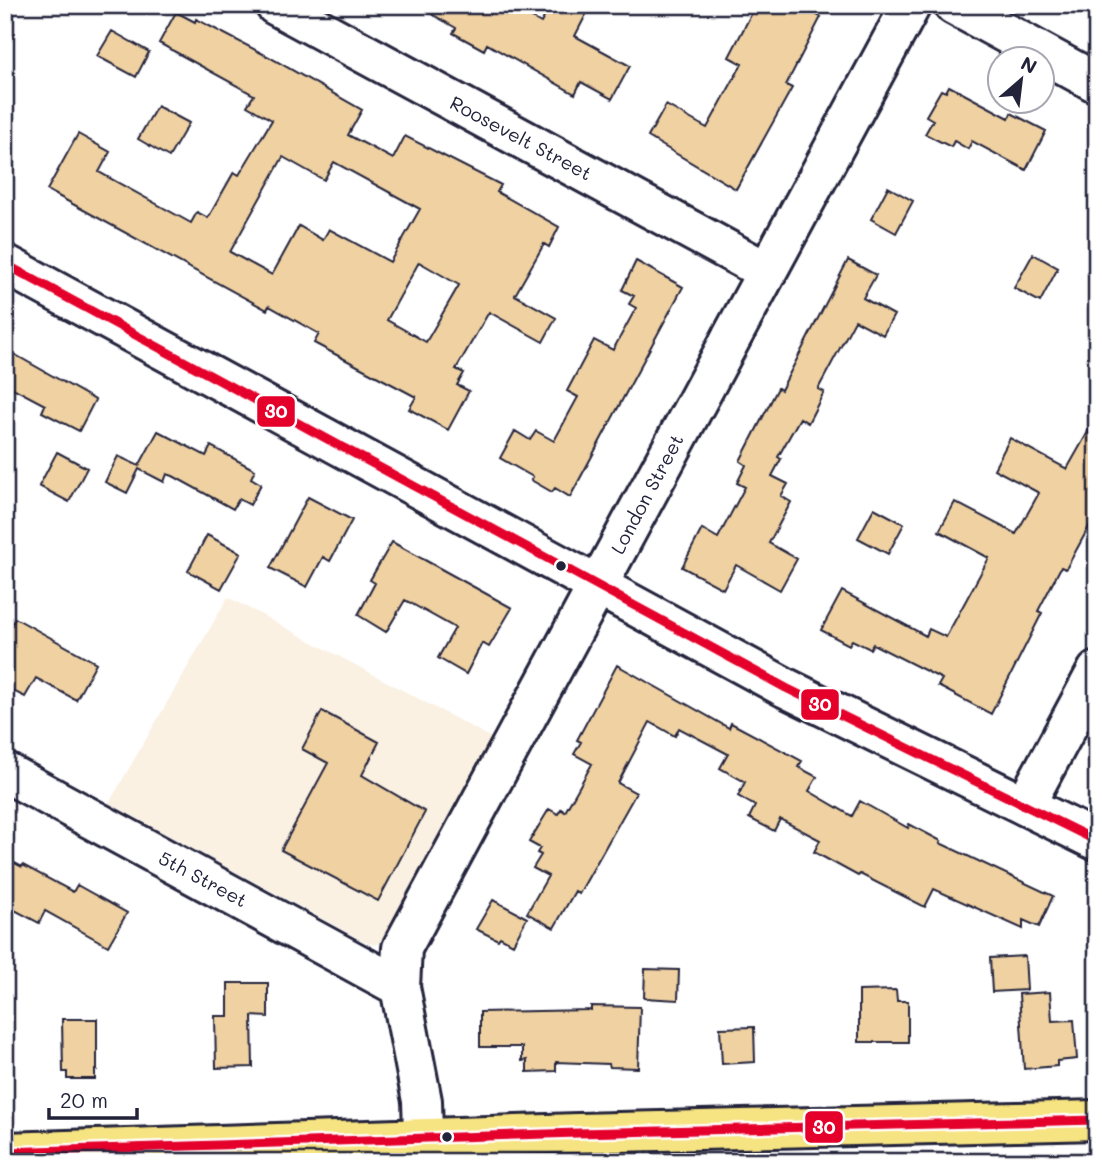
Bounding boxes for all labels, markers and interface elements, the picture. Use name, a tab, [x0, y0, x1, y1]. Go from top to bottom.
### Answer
north arrow	[986, 46, 1056, 116]
text: N	[1017, 50, 1041, 79]
street label: Roosevelt Street	[446, 90, 597, 186]
line badge: 30	[256, 395, 296, 428]
text: 30	[264, 398, 288, 423]
street label: London Street	[604, 430, 689, 558]
unlabelled marker	[554, 559, 568, 573]
line badge: 30	[800, 688, 840, 721]
text: 30	[808, 691, 832, 716]
street label: 5th Street	[155, 845, 252, 912]
scale bar	[49, 1076, 136, 1120]
text: 20 m	[60, 1086, 108, 1113]
line badge: 30	[804, 1110, 844, 1144]
text: 30	[812, 1114, 836, 1139]
unlabelled marker	[440, 1130, 454, 1144]

